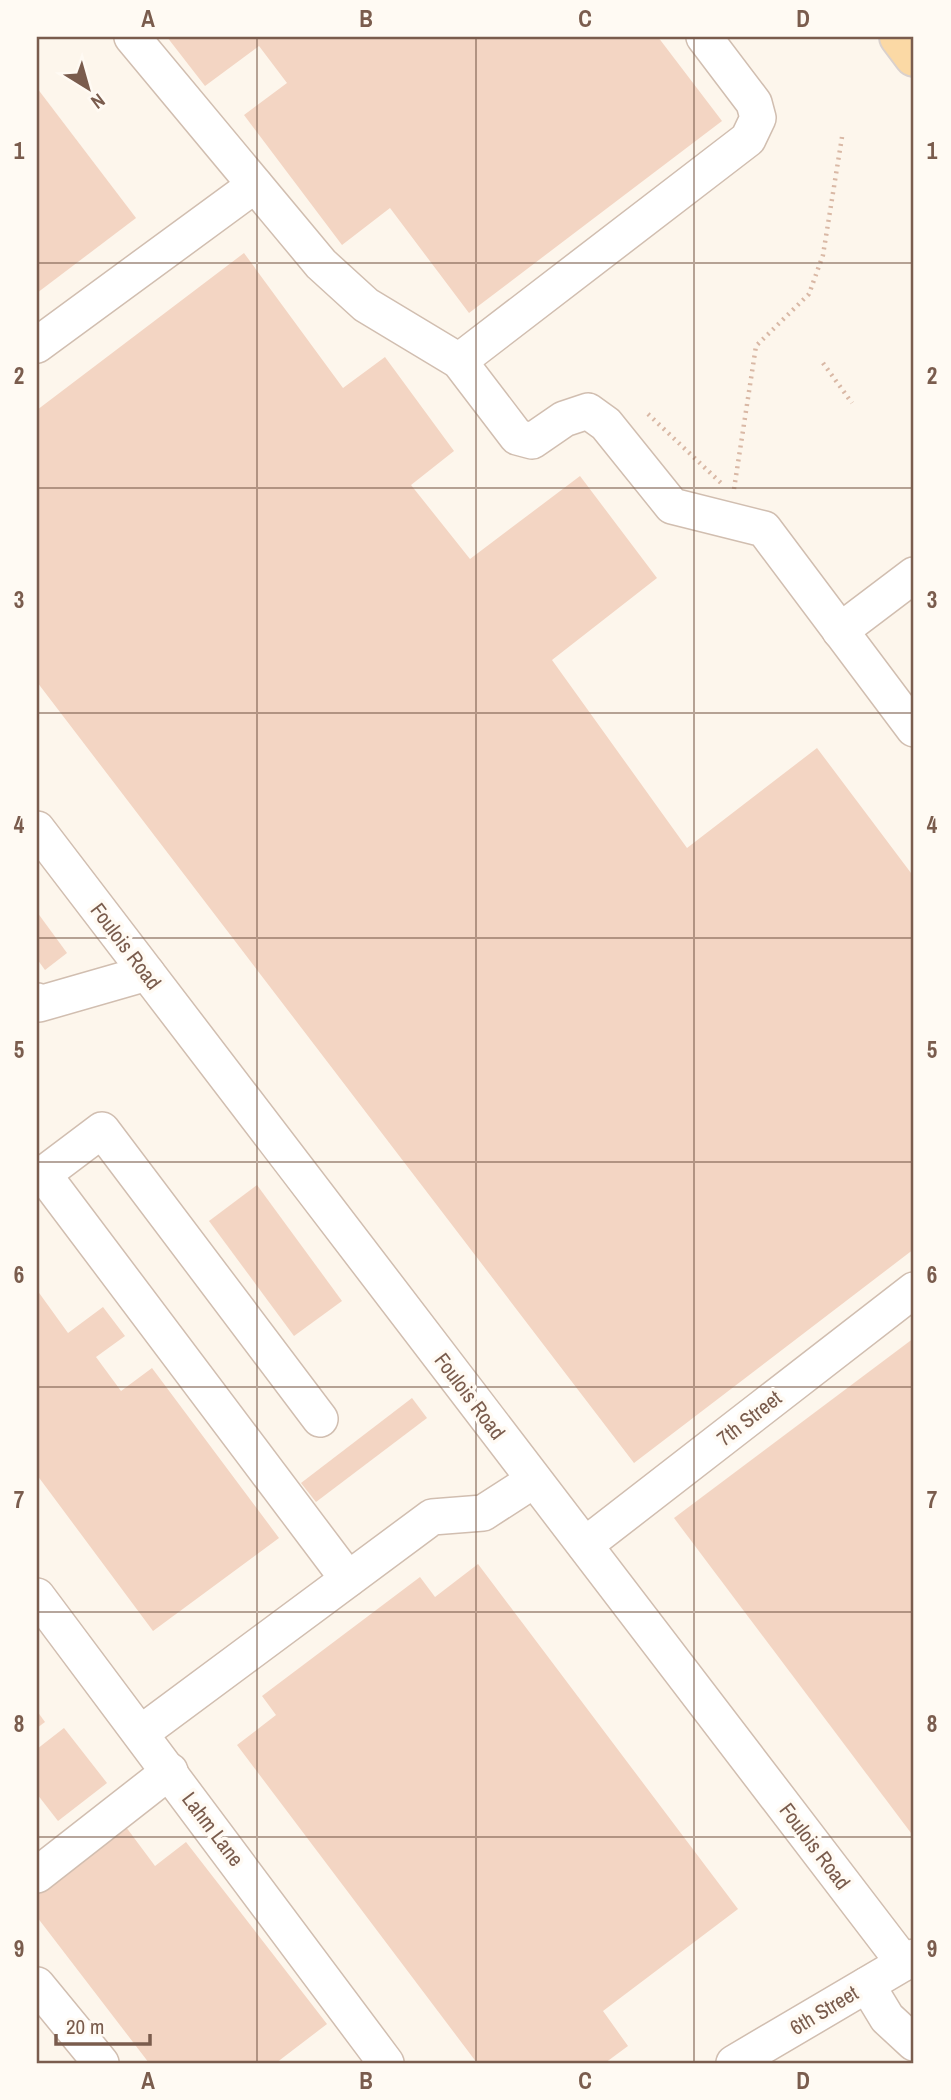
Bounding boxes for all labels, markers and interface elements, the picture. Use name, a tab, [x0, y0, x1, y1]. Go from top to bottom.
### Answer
text: A	[141, 3, 155, 34]
text: B	[359, 3, 373, 34]
text: C	[578, 3, 592, 34]
text: D	[796, 3, 810, 34]
north arrow	[52, 52, 122, 122]
text: N	[86, 88, 111, 115]
text: 1	[14, 135, 25, 166]
text: 1	[927, 135, 938, 166]
text: 2	[14, 360, 24, 391]
text: 2	[927, 360, 937, 391]
text: 3	[14, 584, 24, 615]
text: 3	[927, 584, 937, 615]
text: 4	[14, 809, 25, 840]
text: 4	[927, 809, 938, 840]
street label: Foulois Road	[84, 897, 168, 995]
text: 5	[14, 1034, 24, 1065]
text: 5	[927, 1034, 937, 1065]
text: 6	[14, 1259, 24, 1290]
text: 6	[927, 1259, 937, 1290]
street label: Foulois Road	[428, 1347, 512, 1445]
street label: 7th Street	[711, 1383, 788, 1452]
text: 7	[14, 1484, 24, 1515]
text: 7	[927, 1484, 937, 1515]
text: 8	[14, 1708, 24, 1739]
text: 8	[927, 1708, 937, 1739]
street label: Lahm Lane	[175, 1786, 251, 1872]
street label: Foulois Road	[773, 1797, 857, 1895]
text: 9	[14, 1933, 24, 1964]
text: 9	[927, 1933, 937, 1964]
street label: 6th Street	[785, 1978, 864, 2042]
scale bar	[56, 2002, 150, 2046]
text: 20 m	[66, 2012, 104, 2041]
text: A	[141, 2065, 155, 2096]
text: B	[359, 2065, 373, 2096]
text: C	[578, 2065, 592, 2096]
text: D	[796, 2065, 810, 2096]

